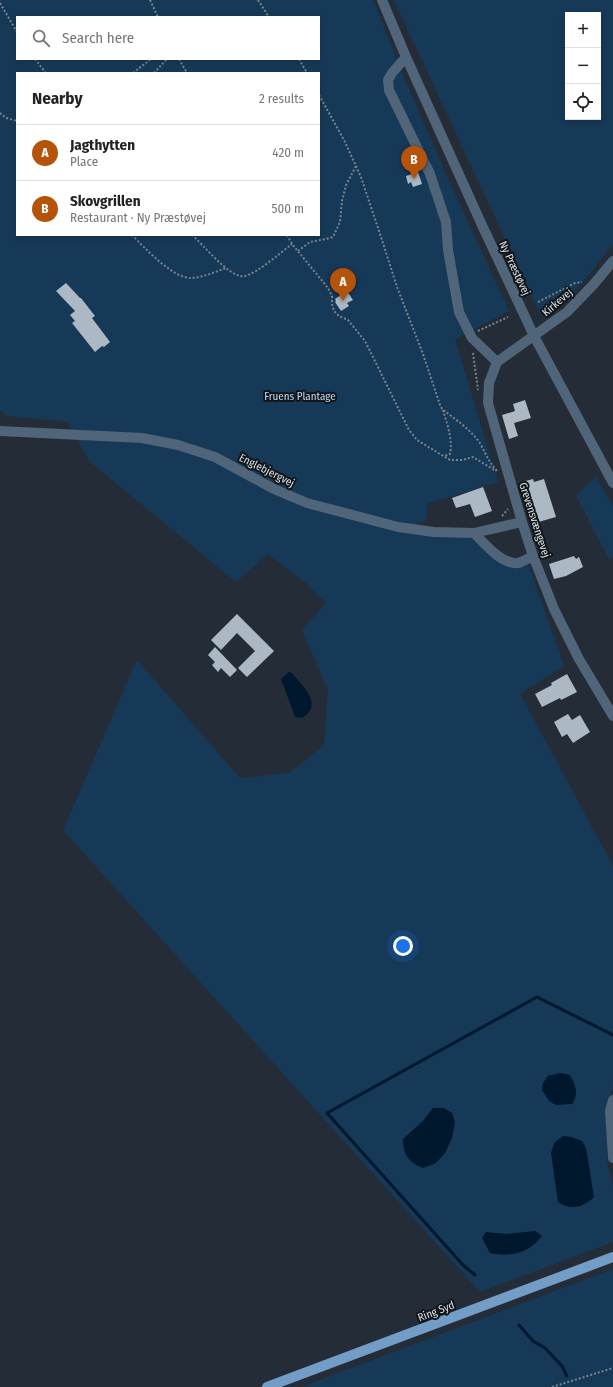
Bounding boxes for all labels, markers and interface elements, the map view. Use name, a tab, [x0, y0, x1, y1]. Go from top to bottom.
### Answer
map controls	[565, 12, 601, 120]
button: +	[565, 12, 601, 48]
search box	[16, 16, 320, 60]
icon: search	[30, 27, 52, 49]
text: Search here	[62, 29, 134, 47]
button: −	[565, 48, 601, 84]
button: locate	[565, 84, 601, 120]
text: Nearby	[32, 88, 83, 109]
text: 2 results	[259, 91, 304, 106]
text: Jagthytten	[70, 136, 135, 154]
text: A	[41, 145, 49, 160]
text: 420 m	[272, 145, 304, 160]
pin: B	[401, 146, 427, 179]
text: Place	[70, 154, 98, 169]
text: Skovgrillen	[70, 192, 141, 210]
text: B	[41, 201, 49, 216]
text: 500 m	[271, 201, 304, 216]
text: Restaurant · Ny Præstøvej	[70, 210, 206, 225]
street label: Ny Præstøvej	[496, 239, 533, 298]
pin: A	[330, 268, 356, 301]
street label: Kirkevej	[540, 286, 575, 319]
park label: Fruens Plantage	[264, 390, 336, 403]
street label: Englebjergvej	[237, 451, 297, 490]
street label: Grevensvængevej	[516, 481, 553, 560]
your location	[393, 936, 413, 956]
street label: Ring Syd	[416, 1299, 456, 1324]

